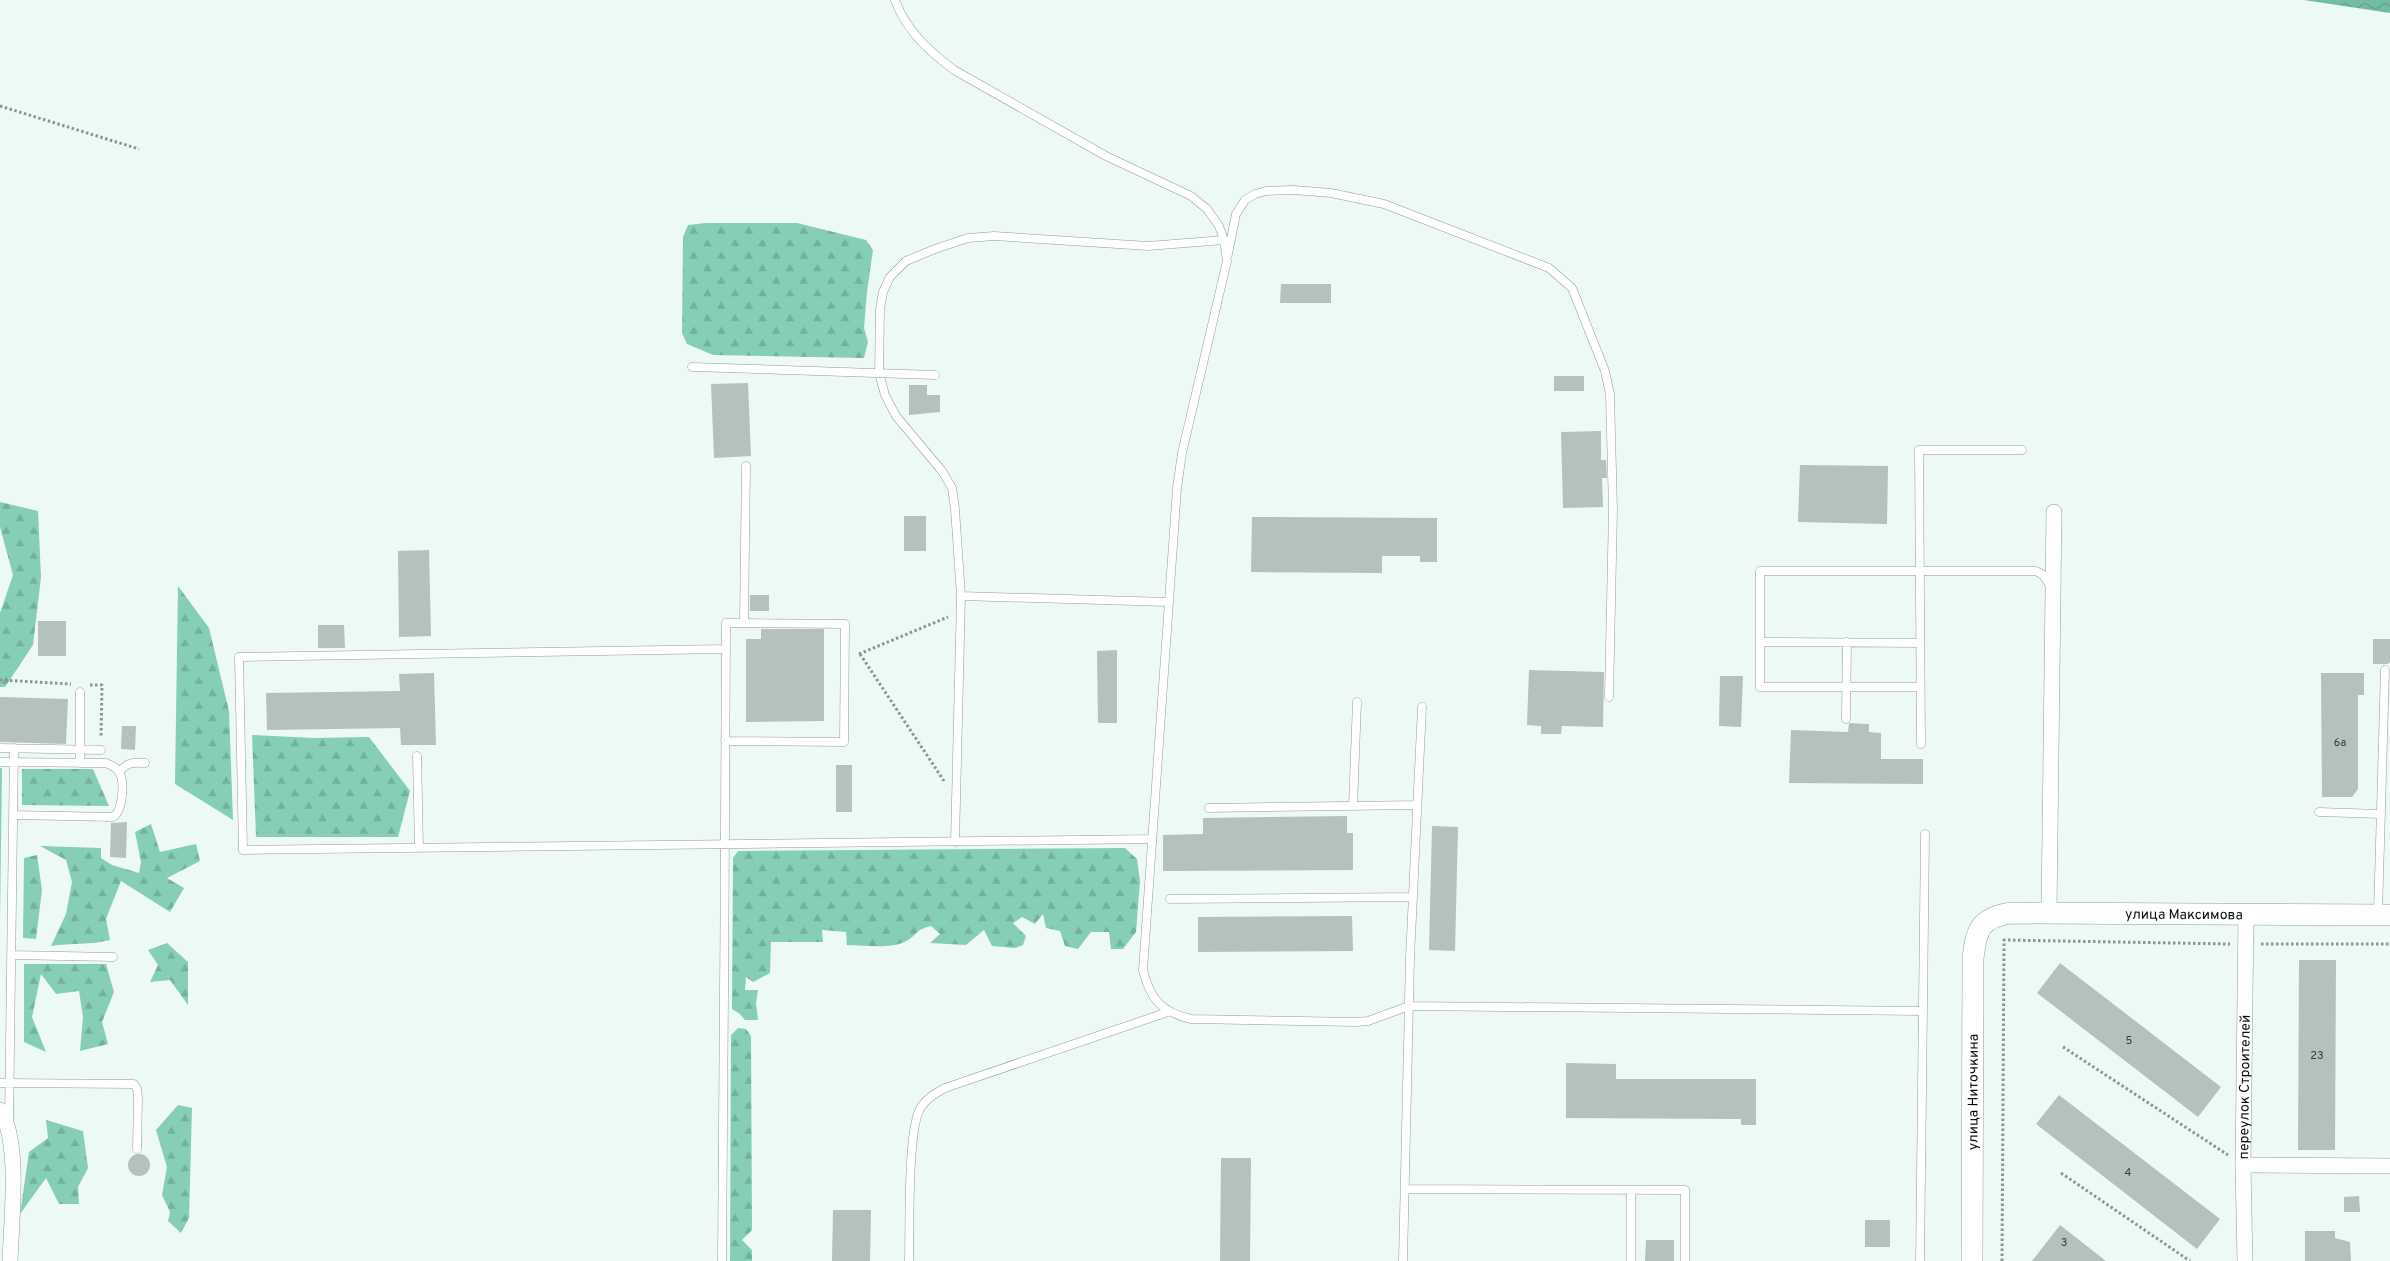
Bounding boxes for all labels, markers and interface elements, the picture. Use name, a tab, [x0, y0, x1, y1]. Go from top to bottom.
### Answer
house number: 6а	[2334, 736, 2346, 750]
street label: улица Максимова	[2125, 907, 2243, 924]
street label: переулок Строителей	[2236, 1015, 2255, 1159]
street label: улица Ниточкина	[1965, 1034, 1983, 1150]
house number: 5	[2126, 1034, 2133, 1048]
house number: 23	[2310, 1049, 2324, 1063]
house number: 4	[2125, 1166, 2132, 1180]
house number: 3	[2061, 1236, 2067, 1250]

